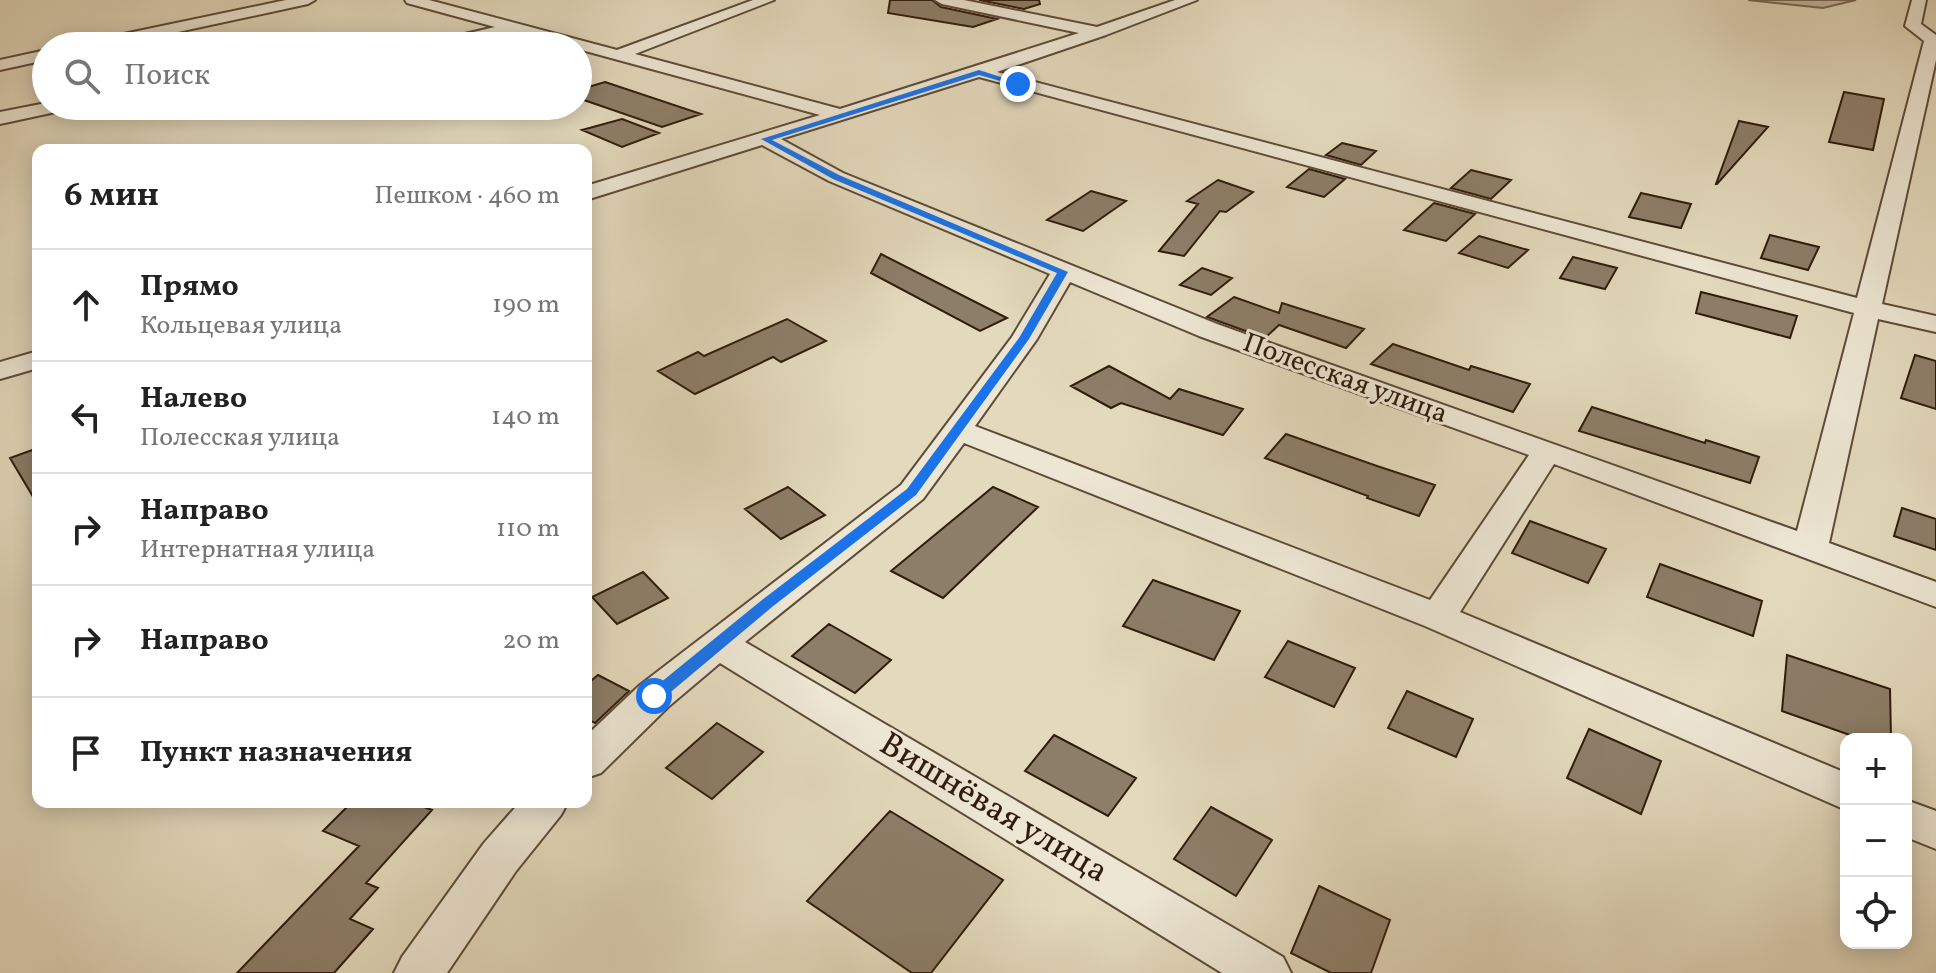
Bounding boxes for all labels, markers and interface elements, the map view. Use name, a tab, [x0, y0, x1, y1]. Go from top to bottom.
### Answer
search box	[32, 32, 592, 120]
icon: search	[60, 54, 104, 98]
text: Поиск	[124, 55, 210, 97]
route end	[1000, 66, 1036, 102]
text: 6 мин	[64, 173, 159, 220]
text: Пешком · 460 m	[374, 178, 560, 214]
text: Прямо	[140, 266, 239, 308]
icon: ahead	[64, 283, 108, 327]
text: 190 m	[492, 287, 560, 323]
text: Кольцевая улица	[140, 308, 342, 344]
street label: Полесская улица	[1237, 324, 1453, 434]
text: Налево	[140, 378, 247, 420]
icon: left	[64, 395, 108, 439]
text: 140 m	[491, 399, 560, 435]
text: Полесская улица	[140, 420, 340, 456]
text: Направо	[140, 490, 269, 532]
icon: right	[64, 507, 108, 551]
text: 110 m	[496, 511, 560, 547]
text: Интернатная улица	[140, 532, 375, 568]
icon: right	[64, 619, 108, 663]
text: Направо	[140, 620, 269, 662]
text: 20 m	[502, 623, 560, 659]
route start	[636, 678, 672, 714]
street label: Вишнёвая улица	[870, 722, 1116, 896]
icon: arrive	[64, 731, 108, 775]
text: Пункт назначения	[140, 732, 412, 774]
map controls	[1840, 733, 1912, 949]
button: +	[1840, 733, 1912, 805]
button: −	[1840, 805, 1912, 877]
button: locate	[1840, 877, 1912, 949]

